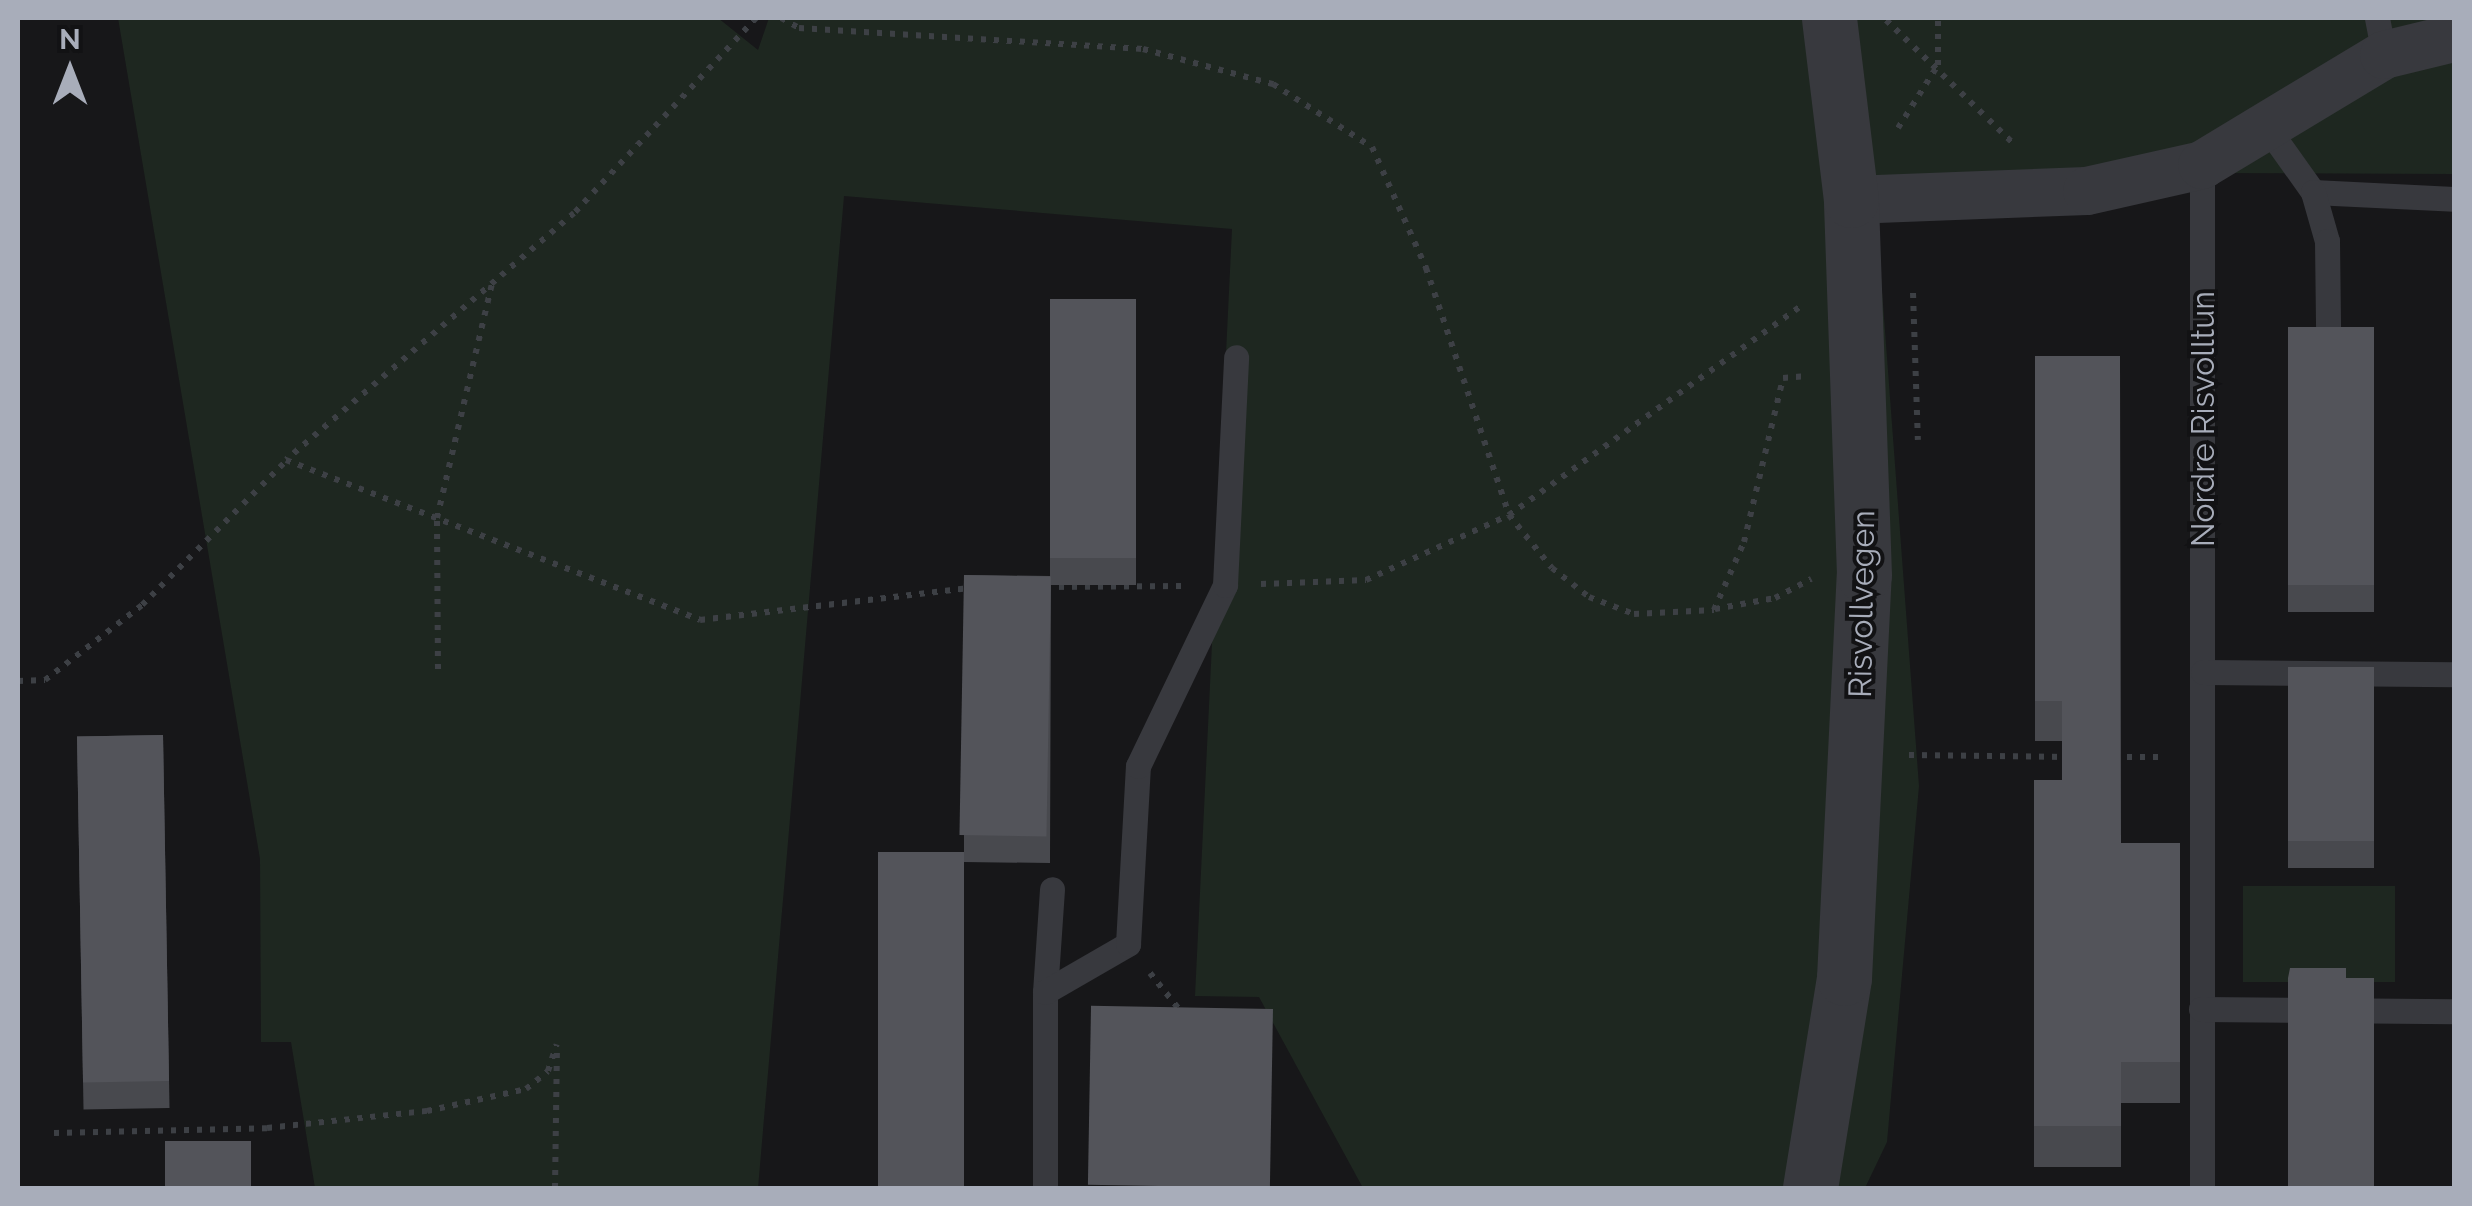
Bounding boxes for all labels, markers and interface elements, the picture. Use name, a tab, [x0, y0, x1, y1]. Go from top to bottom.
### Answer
north arrow	[20, 20, 120, 120]
text: N	[59, 23, 81, 56]
street label: Nordre Risvolltun	[2184, 291, 2222, 547]
street label: Risvollvegen	[1841, 510, 1883, 698]

